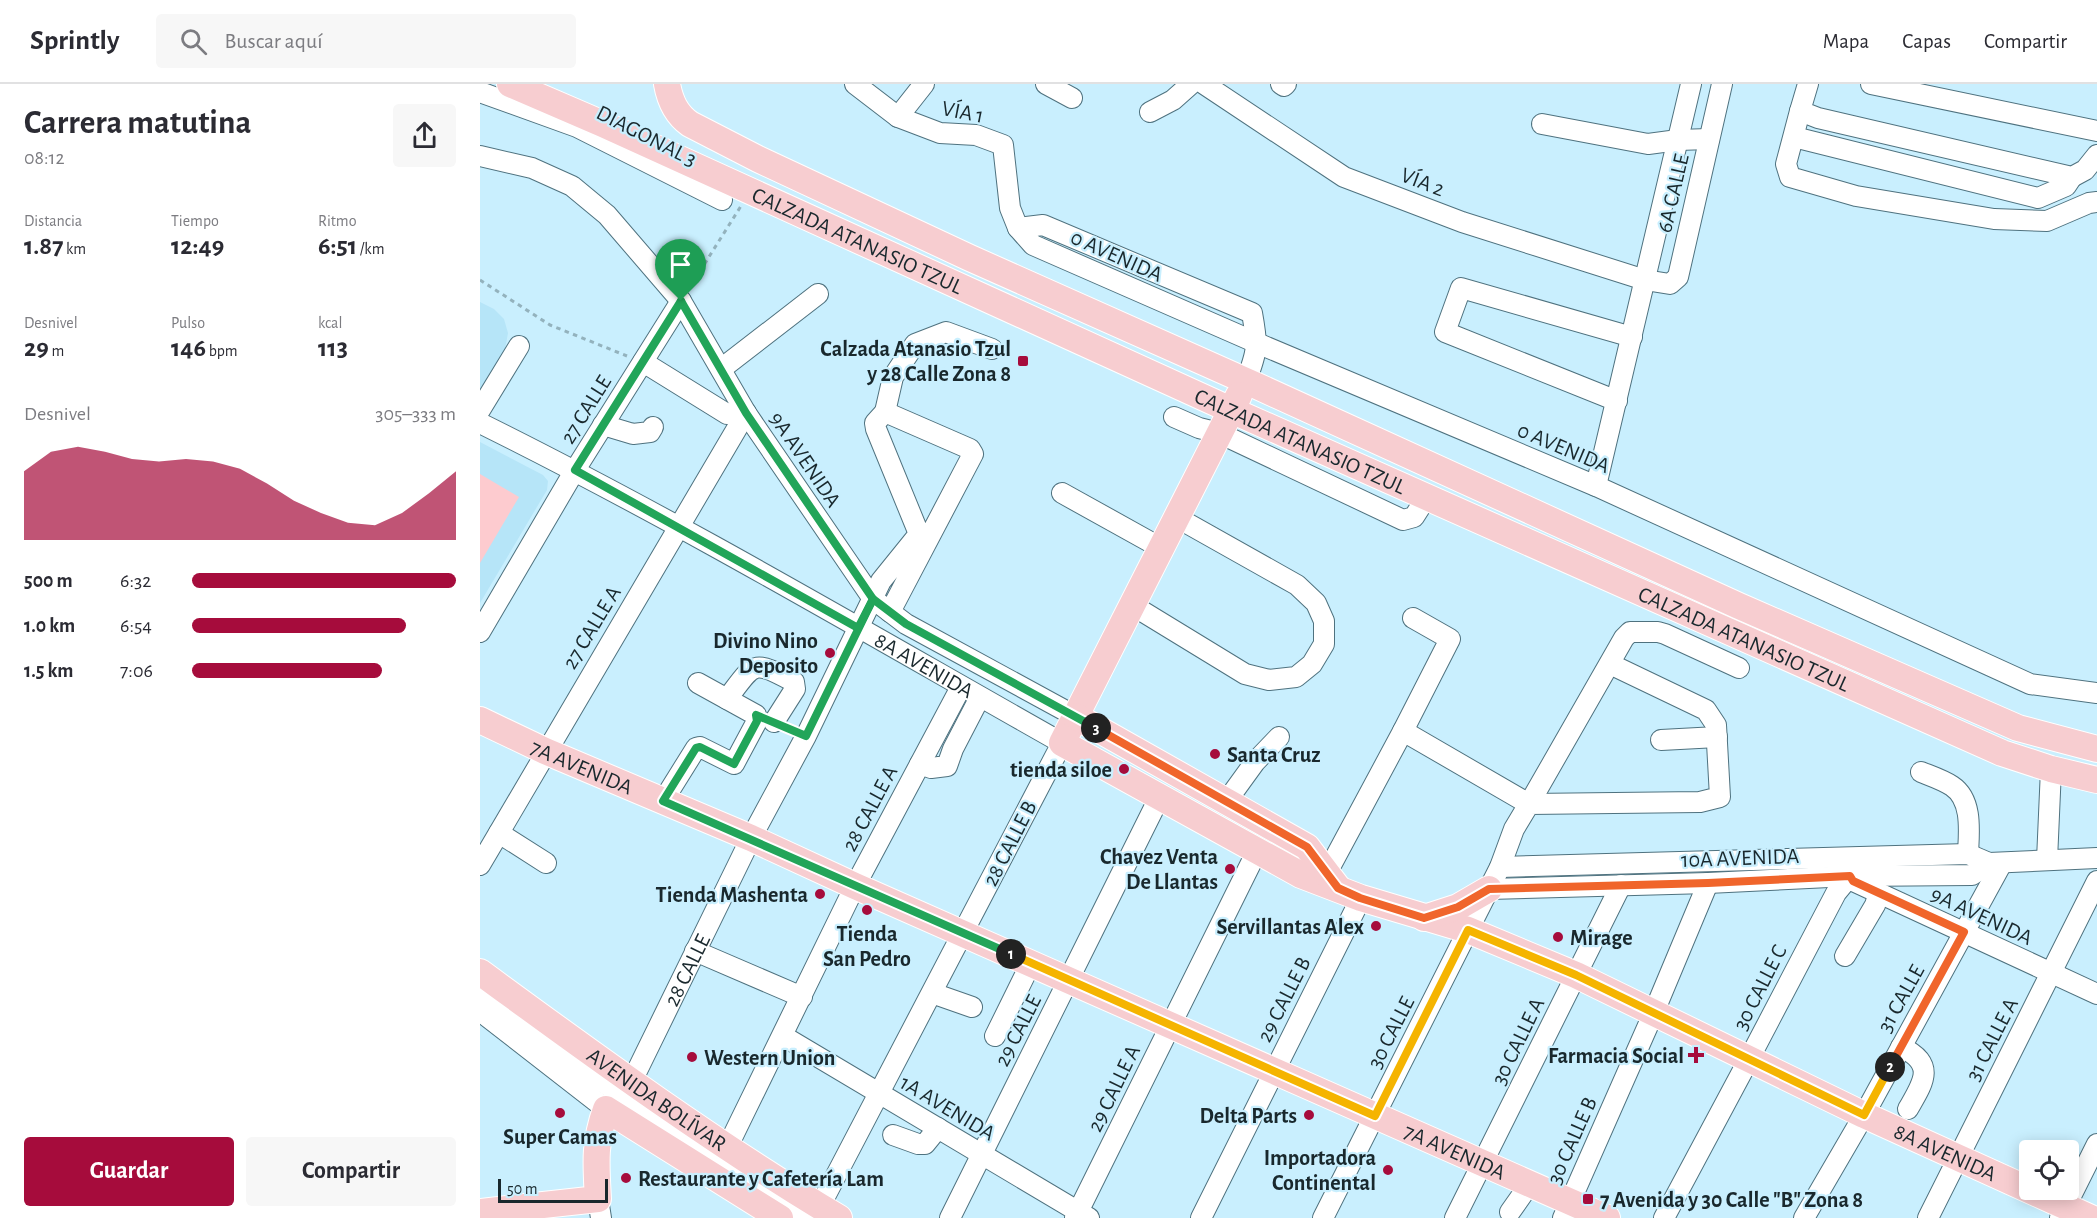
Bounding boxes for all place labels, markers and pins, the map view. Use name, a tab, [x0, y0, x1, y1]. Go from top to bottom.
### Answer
pin	[655, 239, 706, 301]
place label: Calzada Atanasio Tzul y 28 Calle Zona 8	[820, 338, 1011, 386]
marker: Calzada Atanasio Tzul y 28 Calle Zona 8	[1016, 354, 1030, 368]
place label: Divino Nino Deposito	[713, 630, 818, 677]
marker: Divino Nino Deposito	[823, 646, 837, 660]
pin: 3	[1081, 713, 1111, 743]
place label: Santa Cruz	[1227, 744, 1321, 766]
marker: Santa Cruz	[1208, 747, 1222, 761]
place label: tienda siloe	[1010, 759, 1112, 781]
marker: tienda siloe	[1117, 762, 1131, 776]
place label: Chavez Venta De Llantas	[1100, 846, 1218, 893]
marker: Chavez Venta De Llantas	[1223, 862, 1237, 876]
place label: Tienda Mashenta	[656, 884, 808, 906]
marker: Tienda Mashenta	[813, 887, 827, 901]
marker: Tienda San Pedro	[860, 903, 874, 917]
place label: Servillantas Alex	[1217, 916, 1364, 938]
marker: Servillantas Alex	[1369, 919, 1383, 933]
place label: Tienda San Pedro	[823, 923, 911, 970]
place label: Mirage	[1570, 927, 1633, 949]
marker: Mirage	[1551, 930, 1565, 944]
pin: 1	[996, 939, 1026, 969]
place label: Farmacia Social	[1548, 1045, 1684, 1067]
place label: Western Union	[704, 1047, 835, 1069]
marker: Farmacia Social	[1689, 1048, 1703, 1062]
marker: Western Union	[685, 1050, 699, 1064]
pin: 2	[1875, 1052, 1905, 1082]
place label: Delta Parts	[1200, 1105, 1297, 1127]
marker: Super Camas	[553, 1106, 567, 1120]
marker: Delta Parts	[1302, 1108, 1316, 1122]
place label: Super Camas	[503, 1126, 617, 1148]
place label: Importadora Continental	[1264, 1147, 1376, 1194]
marker: Importadora Continental	[1381, 1163, 1395, 1177]
place label: Restaurante y Cafetería Lam	[638, 1168, 884, 1191]
marker: Restaurante y Cafetería Lam	[619, 1171, 633, 1185]
place label: 7 Avenida y 30 Calle "B" Zona 8	[1600, 1189, 1863, 1212]
marker: 7 Avenida y 30 Calle "B" Zona 8	[1581, 1192, 1595, 1206]

